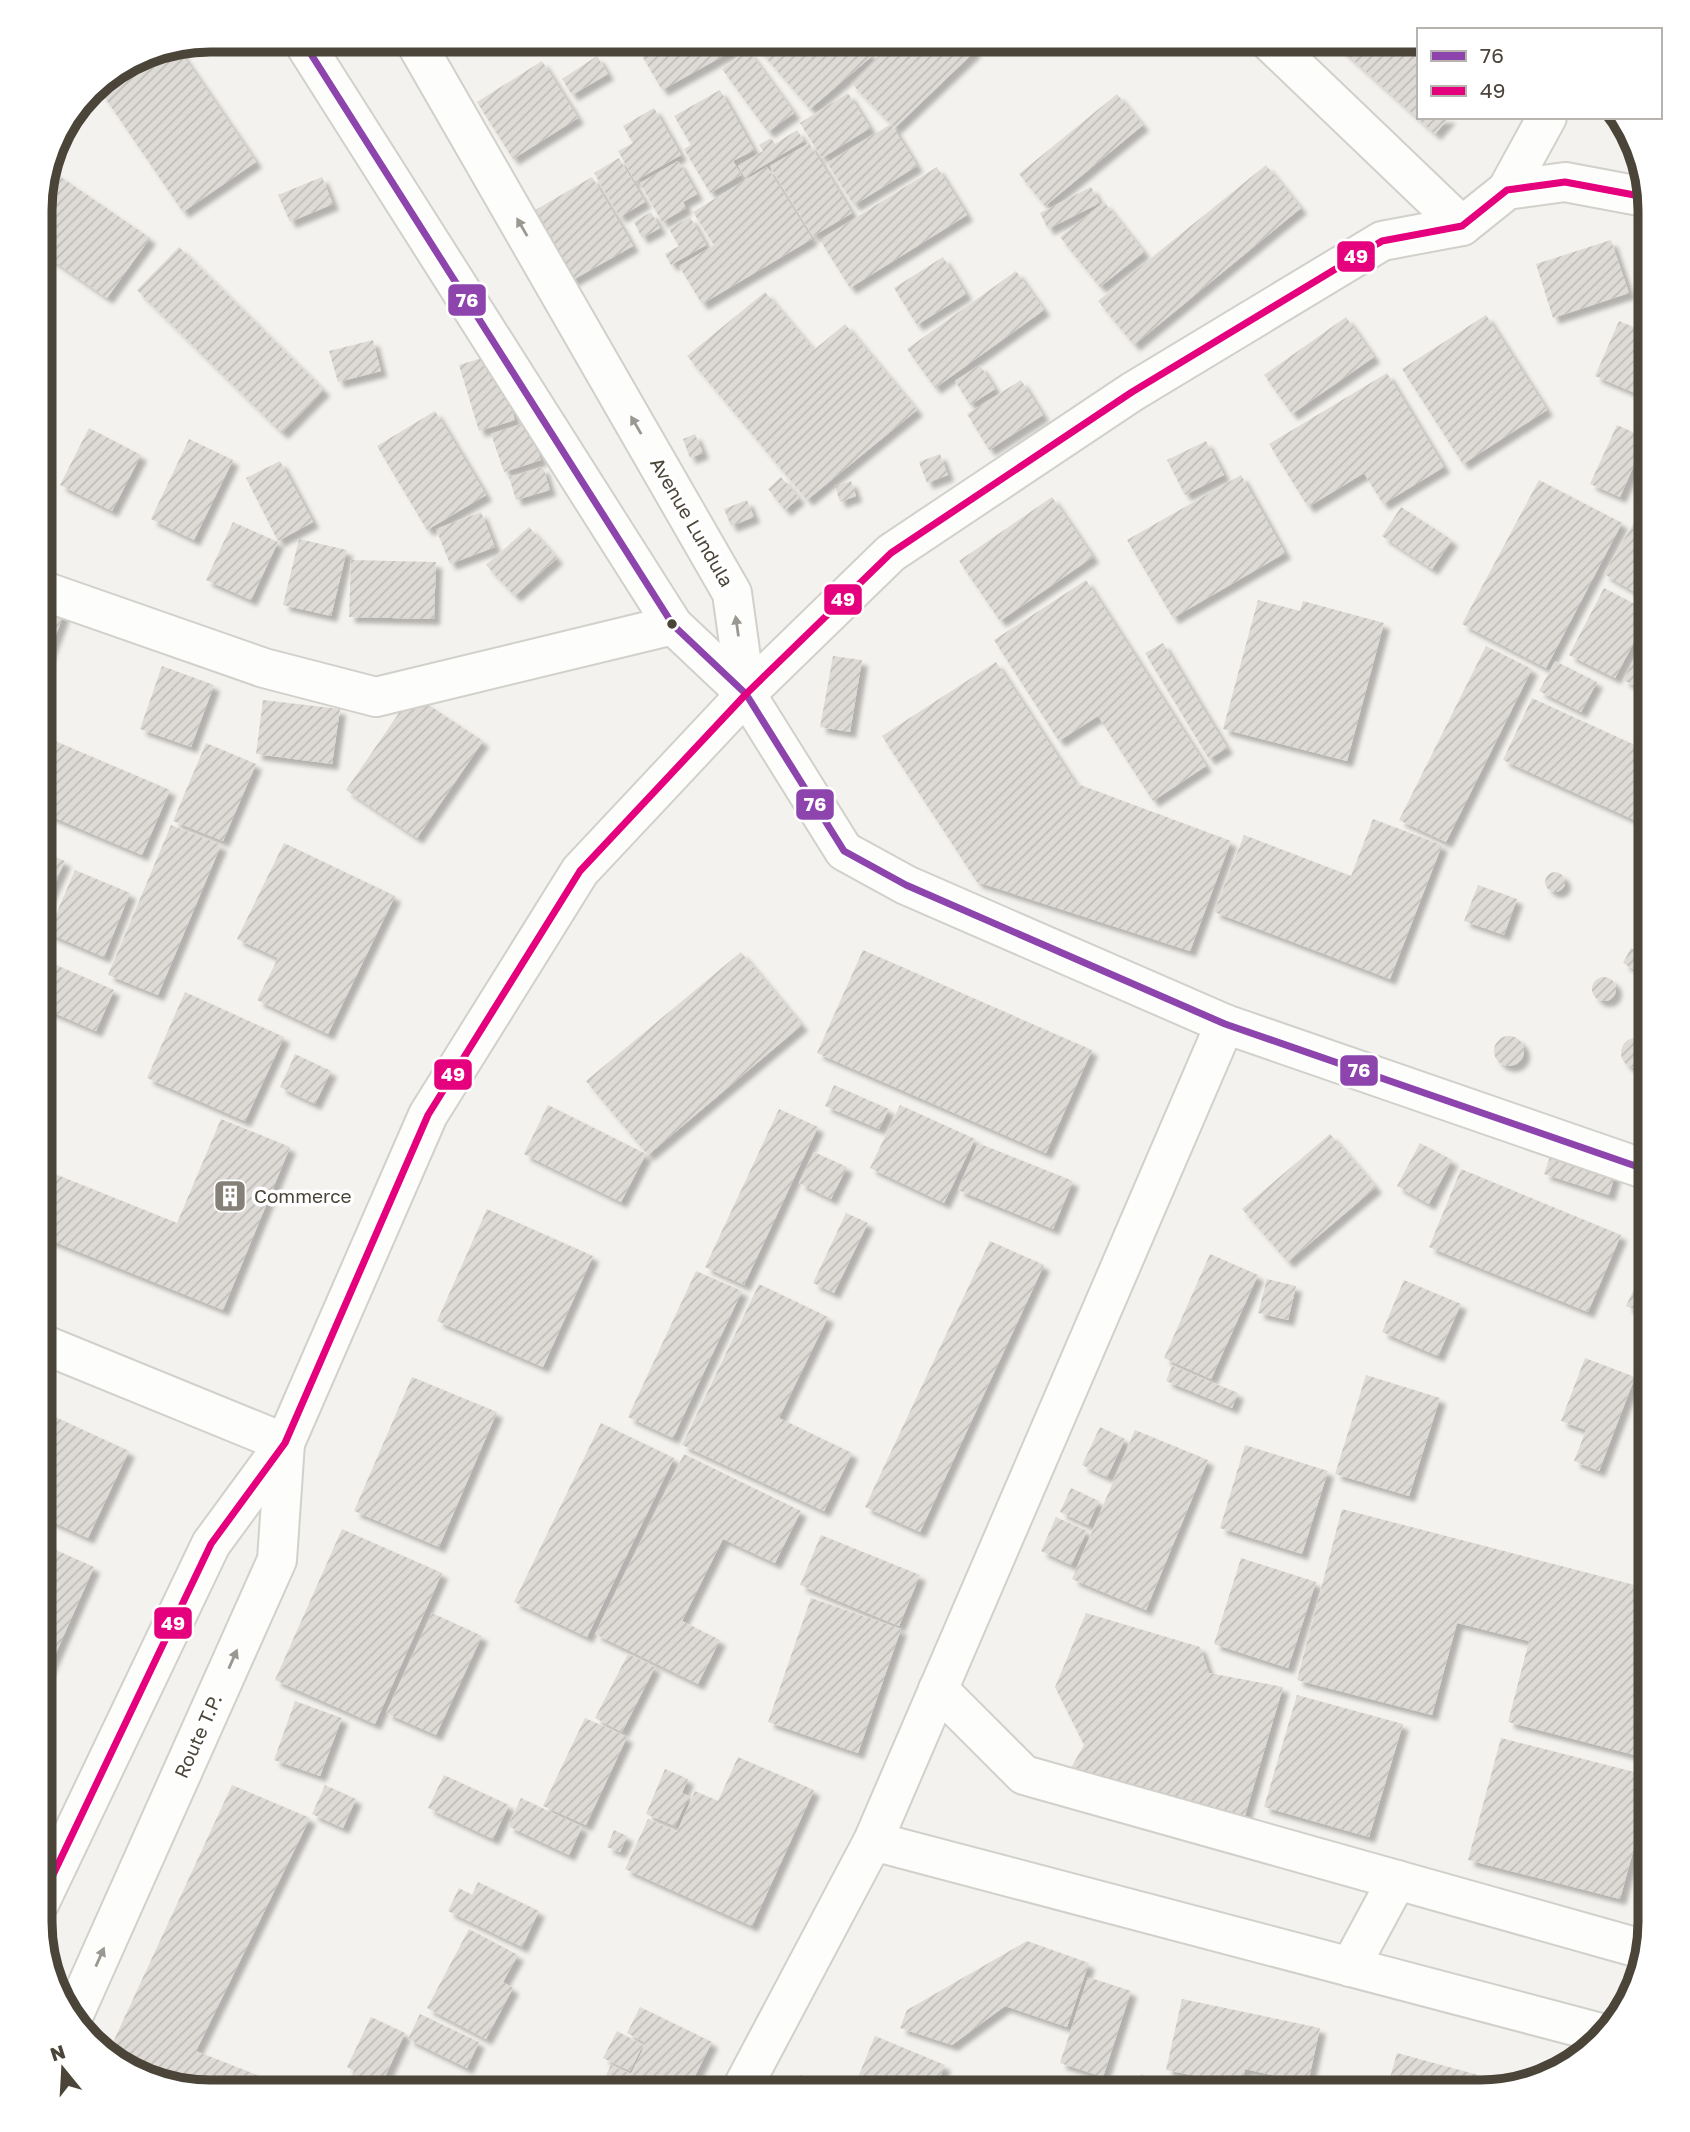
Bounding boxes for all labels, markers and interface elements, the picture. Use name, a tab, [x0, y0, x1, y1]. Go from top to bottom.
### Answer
legend	[1417, 28, 1662, 119]
text: 76	[1480, 42, 1504, 68]
text: 49	[1480, 77, 1506, 103]
one-way arrow	[516, 218, 528, 237]
line badge: 49	[1336, 240, 1376, 273]
text: 49	[1344, 244, 1368, 267]
line badge: 76	[447, 283, 487, 317]
text: 76	[456, 288, 478, 311]
one-way arrow	[630, 415, 642, 434]
street label: Avenue Lundula	[646, 453, 739, 590]
line badge: 49	[823, 583, 863, 616]
text: 49	[831, 587, 855, 610]
one-way arrow	[731, 615, 742, 637]
unlabelled marker	[665, 617, 679, 631]
line badge: 76	[795, 788, 835, 821]
text: 76	[804, 792, 826, 815]
line badge: 76	[1339, 1054, 1379, 1087]
line badge: 49	[433, 1058, 473, 1091]
text: 76	[1348, 1058, 1370, 1081]
text: 49	[441, 1062, 465, 1085]
building icon: Commerce	[211, 1177, 249, 1215]
place label: Commerce	[254, 1184, 352, 1207]
line badge: 49	[153, 1606, 193, 1640]
text: 49	[161, 1611, 185, 1634]
one-way arrow	[227, 1649, 239, 1669]
street label: Route T.P.	[169, 1690, 226, 1781]
one-way arrow	[95, 1946, 106, 1967]
north arrow	[28, 2034, 98, 2104]
text: N	[47, 2039, 68, 2066]

